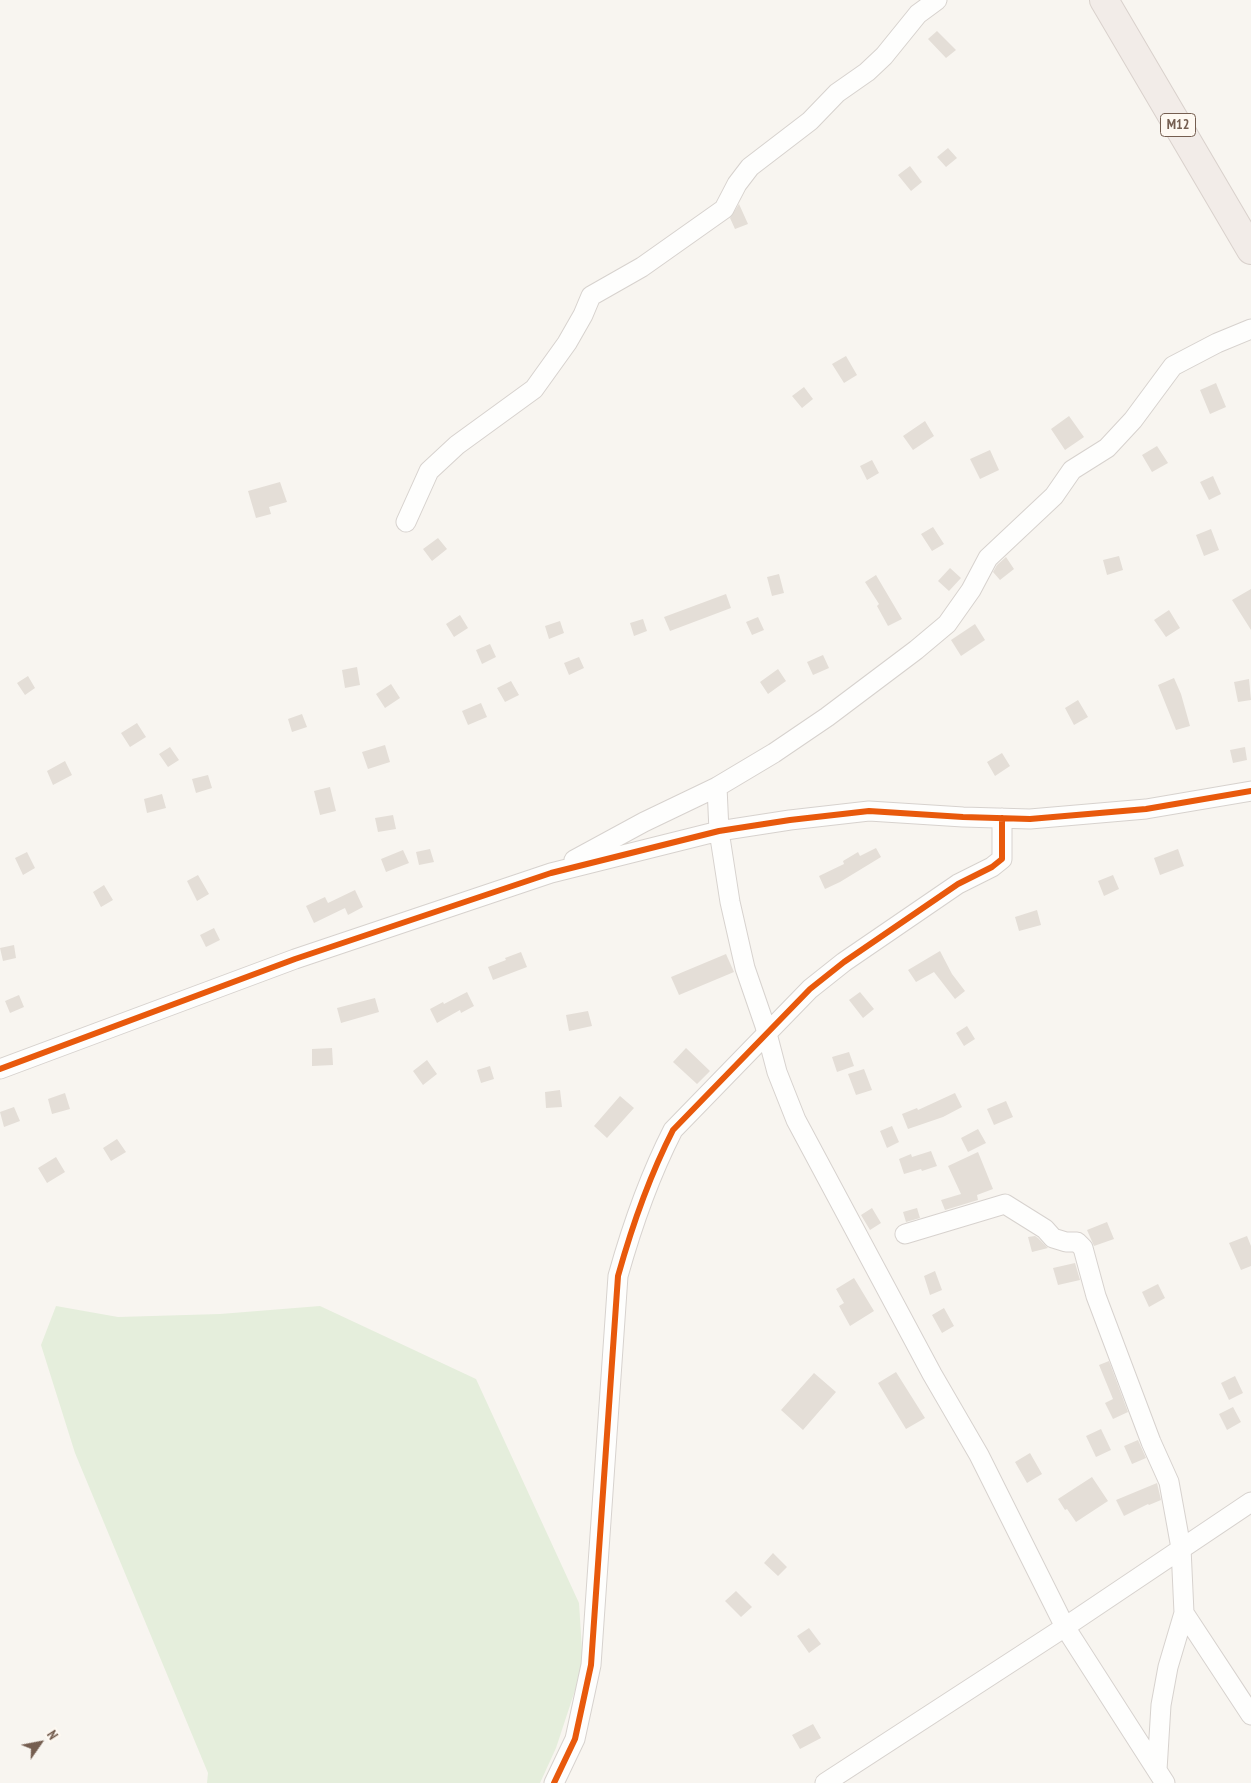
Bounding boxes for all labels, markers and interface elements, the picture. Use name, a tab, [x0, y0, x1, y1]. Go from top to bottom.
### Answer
road number: M12	[1160, 114, 1196, 136]
north arrow	[15, 1718, 65, 1768]
text: N	[43, 1727, 62, 1743]

